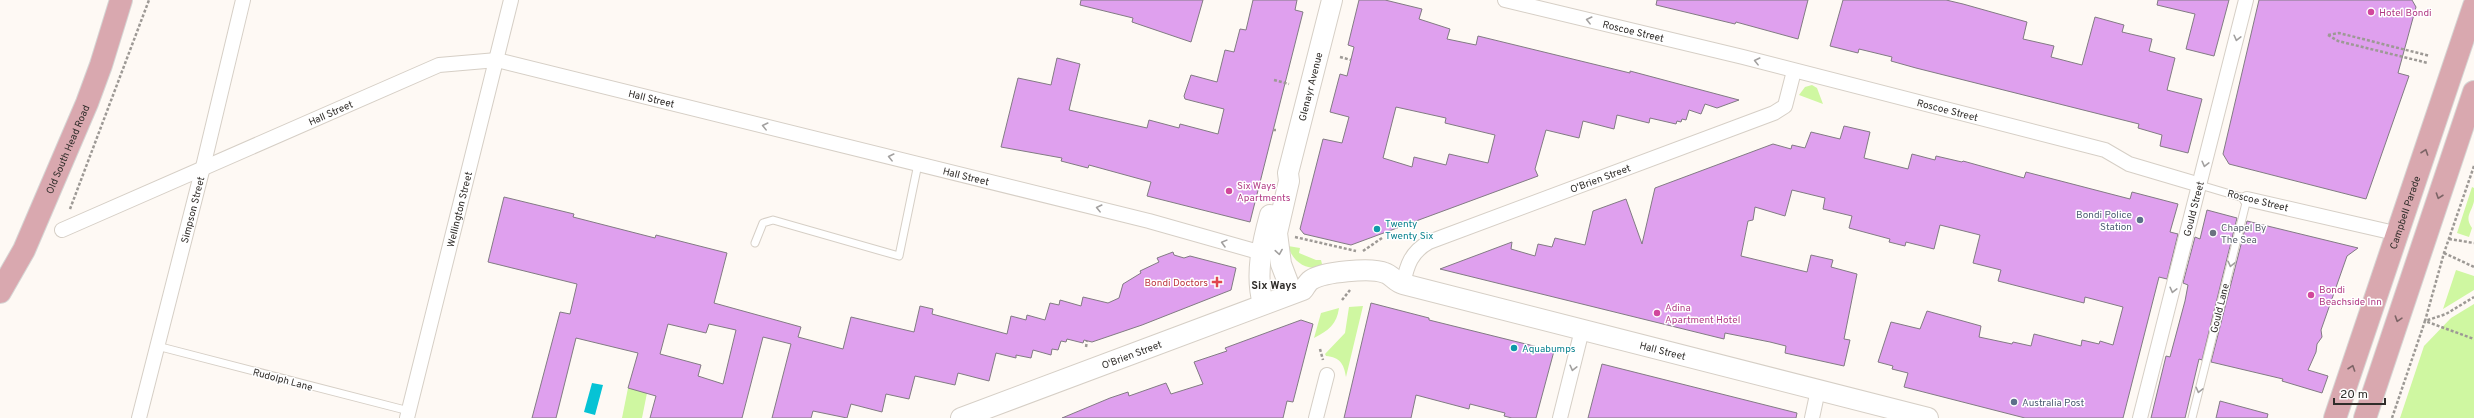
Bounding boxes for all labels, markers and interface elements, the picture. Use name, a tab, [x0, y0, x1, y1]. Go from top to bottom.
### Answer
marker: Hotel Bondi	[2366, 7, 2376, 17]
place label: Hotel Bondi	[2379, 7, 2432, 20]
one-way arrow	[1586, 17, 1593, 25]
street label: Roscoe Street	[1601, 19, 1665, 46]
one-way arrow	[2233, 35, 2241, 41]
street label: Glenayr Avenue	[1296, 51, 1326, 123]
one-way arrow	[1753, 57, 1760, 66]
street label: Hall Street	[627, 88, 676, 112]
street label: Roscoe Street	[1915, 97, 1979, 125]
street label: Hall Street	[307, 98, 355, 129]
street label: Old South Head Road	[44, 103, 93, 196]
one-way arrow	[762, 123, 768, 131]
one-way arrow	[2421, 148, 2429, 155]
one-way arrow	[888, 154, 894, 162]
one-way arrow	[2201, 160, 2210, 167]
street label: O'Brien Street	[1569, 162, 1633, 197]
street label: Hall Street	[941, 165, 990, 189]
street label: Wellington Street	[445, 170, 476, 249]
street label: Simpson Street	[179, 175, 208, 245]
street label: Campbell Parade	[2387, 175, 2424, 251]
place label: Six Ways Apartments	[1237, 180, 1291, 205]
street label: Gould Street	[2181, 180, 2208, 238]
marker: Six Ways Apartments	[1224, 186, 1234, 196]
street label: Roscoe Street	[2226, 188, 2290, 215]
one-way arrow	[2435, 192, 2444, 199]
one-way arrow	[1096, 205, 1102, 213]
place label: Bondi Police Station	[2076, 209, 2132, 234]
marker: Bondi Police Station	[2135, 215, 2145, 225]
place label: Twenty Twenty Six	[1385, 218, 1433, 243]
place label: Chapel By The Sea	[2221, 222, 2266, 247]
marker: Twenty Twenty Six	[1372, 224, 1382, 234]
marker: Chapel By The Sea	[2208, 228, 2218, 238]
one-way arrow	[1221, 239, 1228, 248]
one-way arrow	[1274, 249, 1283, 255]
one-way arrow	[2227, 261, 2235, 267]
marker: Bondi Doctors	[1211, 276, 1223, 288]
place label: Bondi Doctors	[1144, 277, 1208, 290]
district label: Six Ways	[1251, 279, 1297, 293]
street label: Gould Lane	[2208, 282, 2233, 335]
place label: Bondi Beachside Inn	[2319, 284, 2382, 309]
one-way arrow	[2169, 286, 2178, 293]
marker: Bondi Beachside Inn	[2306, 290, 2316, 300]
place label: Adina Apartment Hotel	[1665, 302, 1740, 327]
marker: Adina Apartment Hotel	[1652, 308, 1662, 318]
one-way arrow	[2394, 315, 2403, 322]
street label: O'Brien Street	[1100, 338, 1164, 373]
street label: Hall Street	[1638, 340, 1687, 364]
marker: Aquabumps	[1509, 343, 1519, 353]
place label: Aquabumps	[1522, 343, 1576, 356]
one-way arrow	[2347, 364, 2356, 371]
one-way arrow	[1569, 365, 1577, 371]
street label: Rudolph Lane	[251, 366, 314, 395]
scale bar	[2334, 380, 2385, 406]
one-way arrow	[2195, 386, 2204, 393]
text: 20 m	[2340, 387, 2368, 403]
marker: Australia Post	[2009, 397, 2019, 407]
place label: Australia Post	[2022, 397, 2084, 410]

